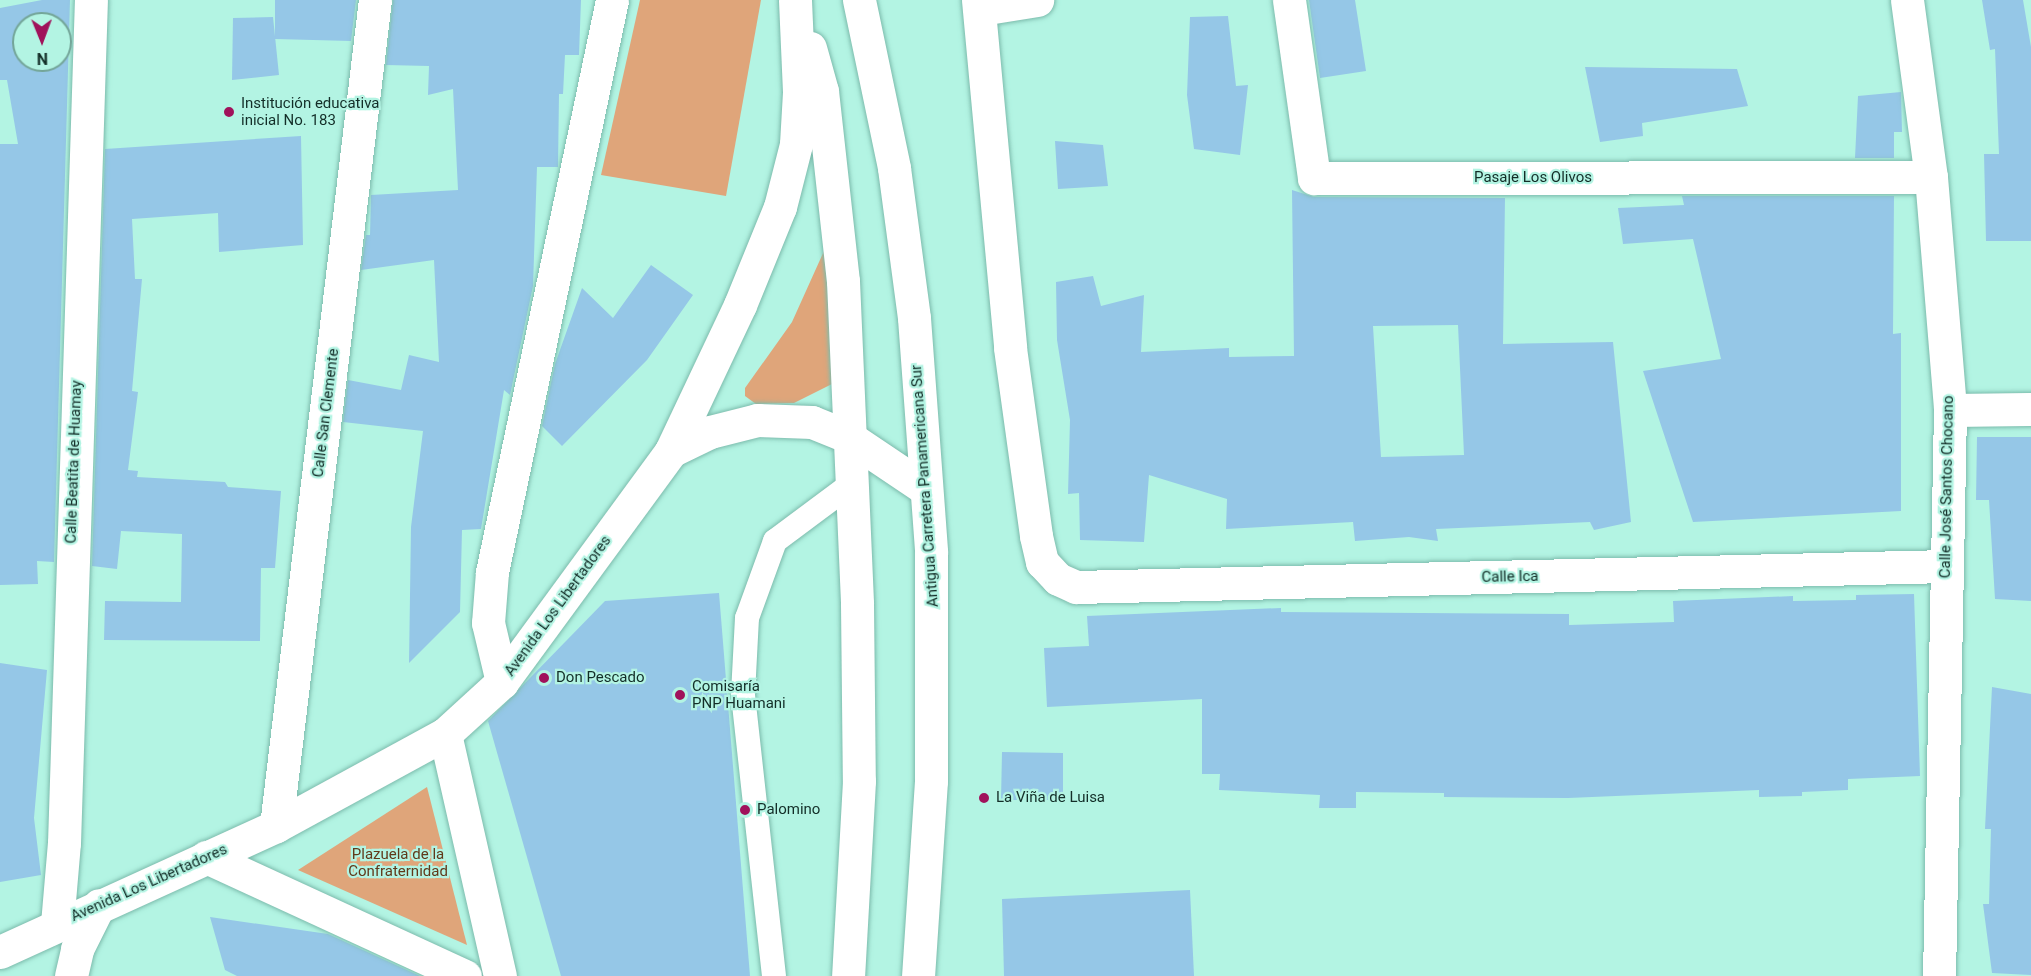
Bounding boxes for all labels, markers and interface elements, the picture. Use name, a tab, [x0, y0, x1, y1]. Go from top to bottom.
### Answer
north arrow	[12, 12, 72, 72]
text: N	[36, 49, 48, 68]
place label: Institución educativa inicial No. 183	[241, 94, 379, 129]
marker: Institución educativa inicial No. 183	[222, 105, 236, 119]
street label: Pasaje Los Olivos	[1474, 169, 1592, 187]
street label: Calle San Clemente	[309, 348, 343, 478]
street label: Antigua Carretera Panamericana Sur	[908, 364, 942, 608]
street label: Calle Beatita de Huamay	[62, 380, 86, 544]
street label: Calle José Santos Chocano	[1936, 396, 1958, 578]
street label: Avenida Los Libertadores	[501, 532, 615, 680]
street label: Calle Ica	[1481, 568, 1539, 586]
place label: Don Pescado	[556, 669, 644, 687]
marker: Don Pescado	[537, 671, 551, 685]
place label: Comisaría PNP Huamani	[692, 677, 786, 712]
marker: Comisaría PNP Huamani	[673, 688, 687, 702]
place label: La Viña de Luisa	[996, 789, 1105, 807]
marker: La Viña de Luisa	[977, 791, 991, 805]
place label: Palomino	[757, 801, 820, 819]
marker: Palomino	[738, 803, 752, 817]
street label: Avenida Los Libertadores	[68, 840, 230, 926]
park label: Plazuela de la Confraternidad	[348, 845, 448, 880]

